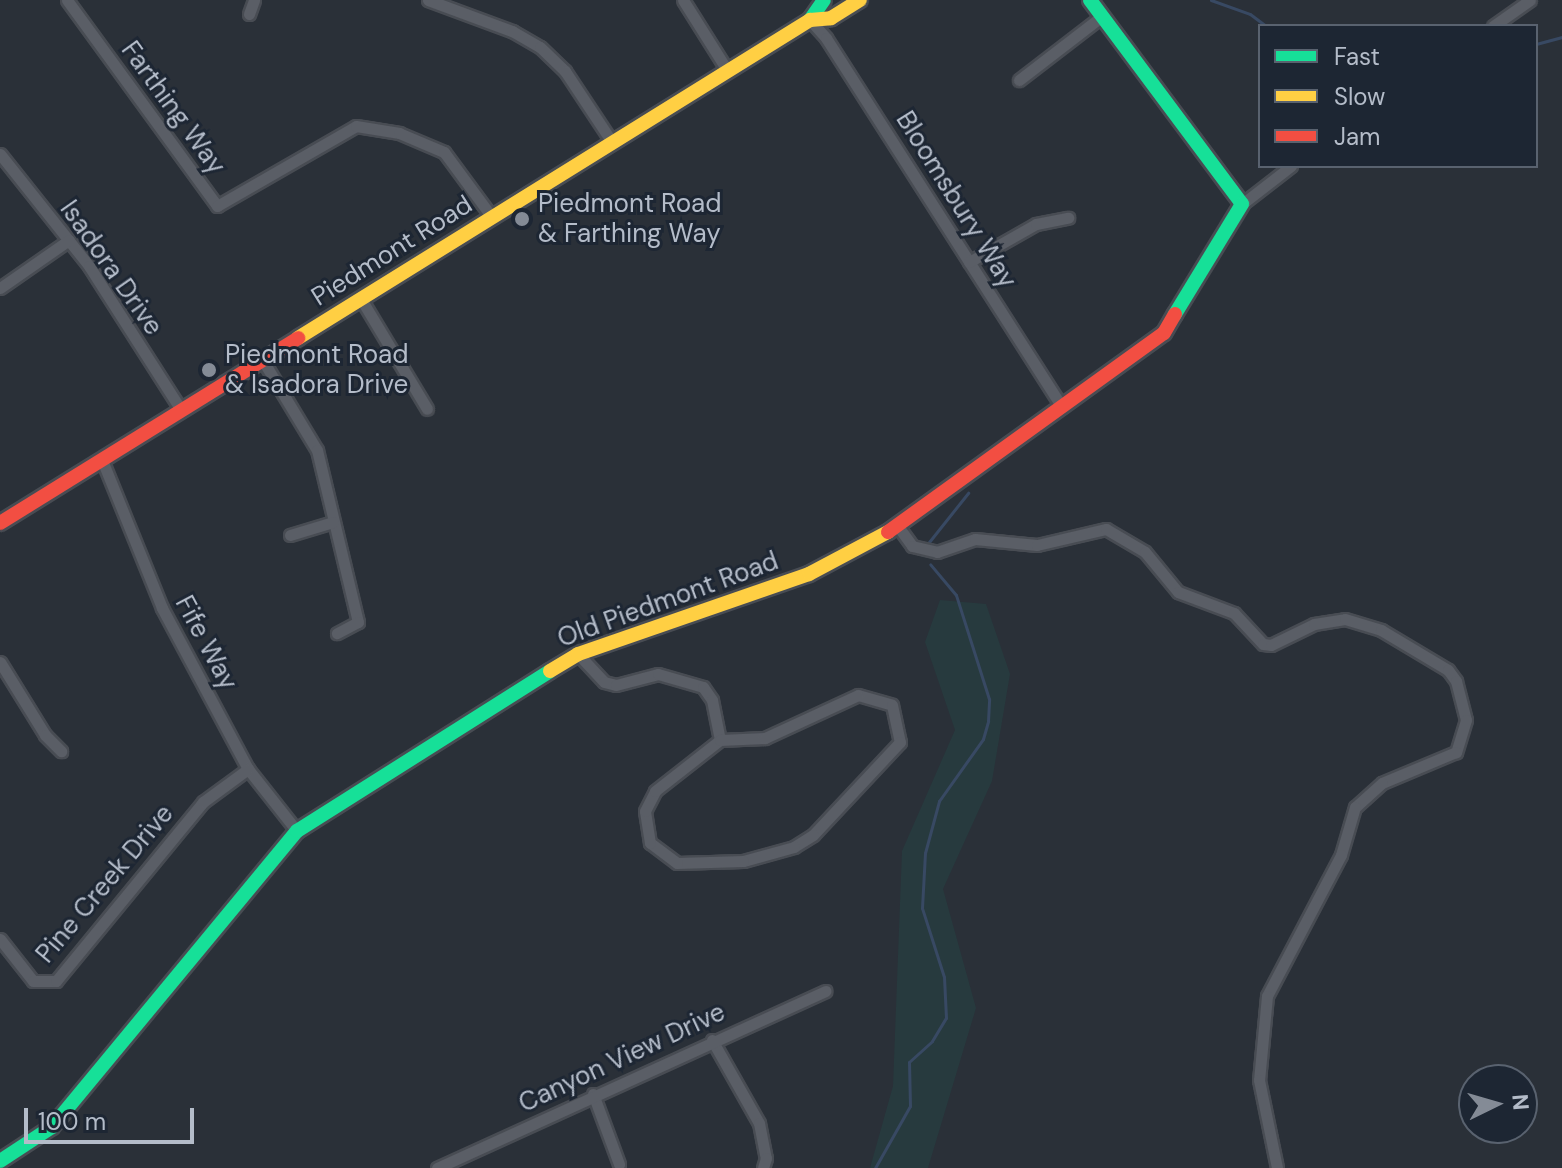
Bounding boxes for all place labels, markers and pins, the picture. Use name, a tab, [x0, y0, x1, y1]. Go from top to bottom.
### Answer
place label: Piedmont Road & Farthing Way	[538, 188, 722, 250]
marker: Piedmont Road & Farthing Way	[513, 210, 531, 228]
place label: Piedmont Road & Isadora Drive	[225, 339, 409, 400]
marker: Piedmont Road & Isadora Drive	[200, 361, 218, 379]

